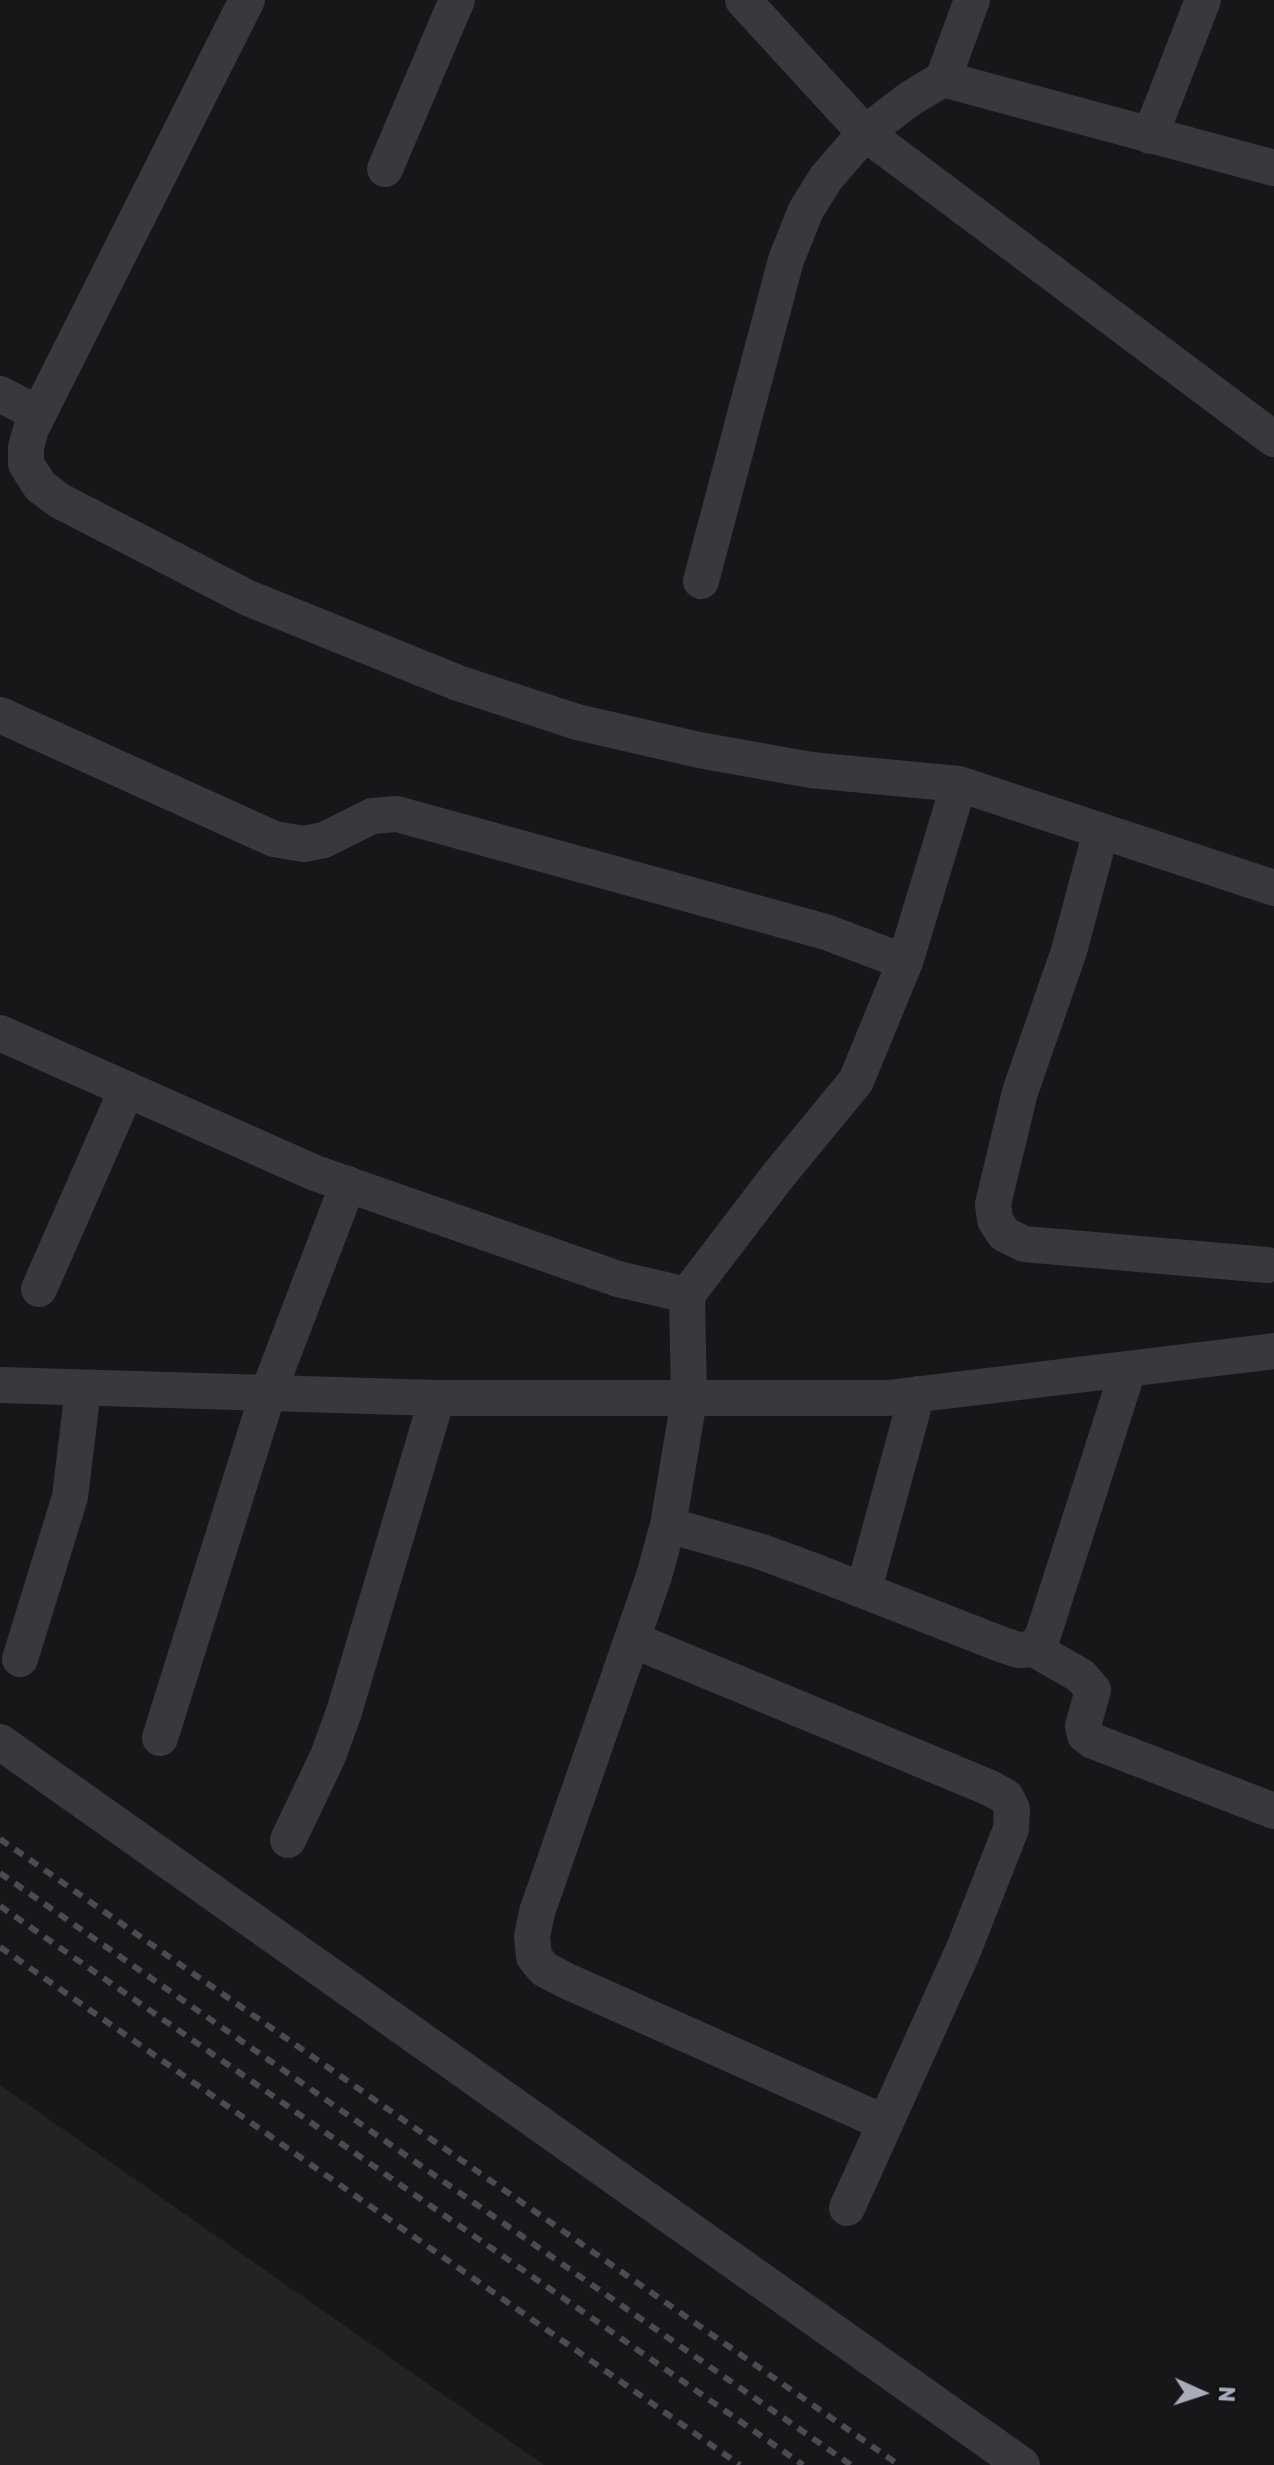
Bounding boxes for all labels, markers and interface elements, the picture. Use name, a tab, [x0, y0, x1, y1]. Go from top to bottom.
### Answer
north arrow	[1162, 2353, 1242, 2433]
text: N	[1213, 2386, 1240, 2403]

